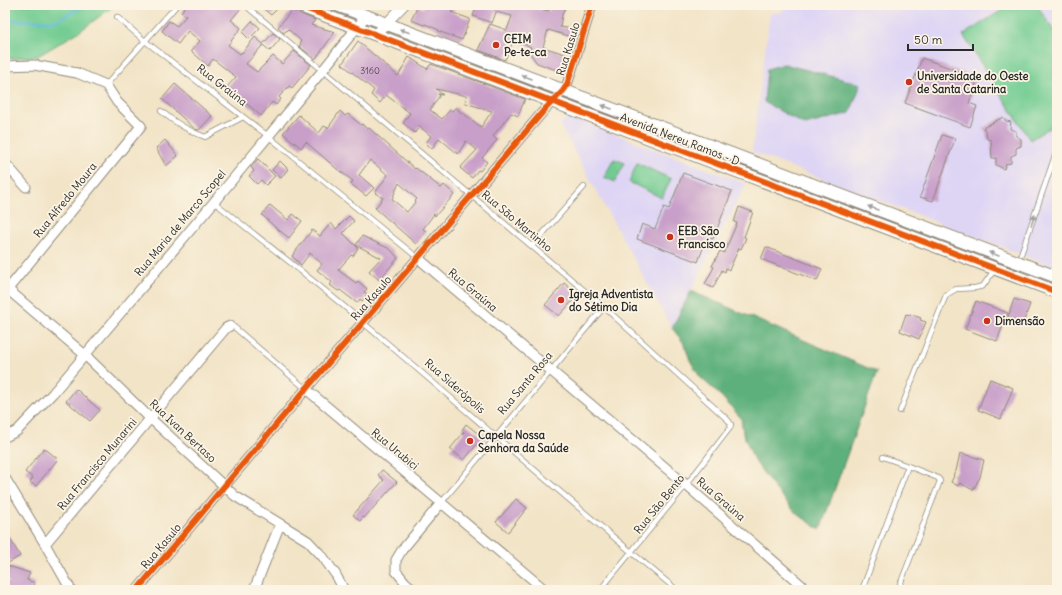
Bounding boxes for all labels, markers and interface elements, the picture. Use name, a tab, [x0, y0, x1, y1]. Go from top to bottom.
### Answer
street label: Rua Kasulo	[553, 21, 583, 77]
scale bar	[908, 26, 973, 52]
one-way arrow	[399, 27, 411, 33]
place label: CEIM Pe-te-ca	[504, 32, 547, 59]
text: 50 m	[914, 32, 943, 47]
marker: CEIM Pe-te-ca	[491, 40, 501, 50]
street label: Rua Graúna	[194, 61, 250, 109]
house number: 3160	[360, 65, 380, 76]
place label: Universidade do Oeste de Santa Catarina	[917, 69, 1028, 96]
one-way arrow	[520, 73, 532, 79]
marker: Universidade do Oeste de Santa Catarina	[904, 77, 914, 87]
one-way arrow	[601, 104, 613, 110]
street label: Avenida Nereu Ramos - D	[618, 110, 742, 168]
street label: Rua Alfredo Moura	[30, 160, 100, 240]
street label: Rua Maria de Marco Scopel	[131, 167, 229, 279]
street label: Rua São Martinho	[479, 187, 555, 255]
one-way arrow	[866, 204, 878, 210]
one-way arrow	[1030, 214, 1036, 226]
place label: EEB São Francisco	[678, 224, 726, 251]
marker: EEB São Francisco	[665, 232, 675, 242]
one-way arrow	[988, 250, 1000, 256]
street label: Rua Graúna	[446, 265, 500, 315]
street label: Rua Kasulo	[348, 273, 394, 323]
place label: Igreja Adventista do Sétimo Dia	[569, 287, 654, 314]
marker: Igreja Adventista do Sétimo Dia	[556, 295, 566, 305]
place label: Dimensão	[995, 314, 1045, 328]
marker: Dimensão	[982, 316, 992, 326]
street label: Rua Santa Rosa	[495, 349, 555, 417]
street label: Rua Siderópolis	[422, 356, 488, 416]
street label: Rua Ivan Bertaso	[147, 397, 219, 465]
street label: Rua Francisco Munarini	[54, 415, 140, 513]
street label: Rua Urubici	[369, 425, 421, 473]
place label: Capela Nossa Senhora da Saúde	[478, 428, 569, 455]
marker: Capela Nossa Senhora da Saúde	[465, 436, 475, 446]
street label: Rua São Bento	[631, 471, 687, 537]
street label: Rua Graúna	[694, 474, 748, 524]
street label: Rua Kasulo	[138, 520, 184, 572]

